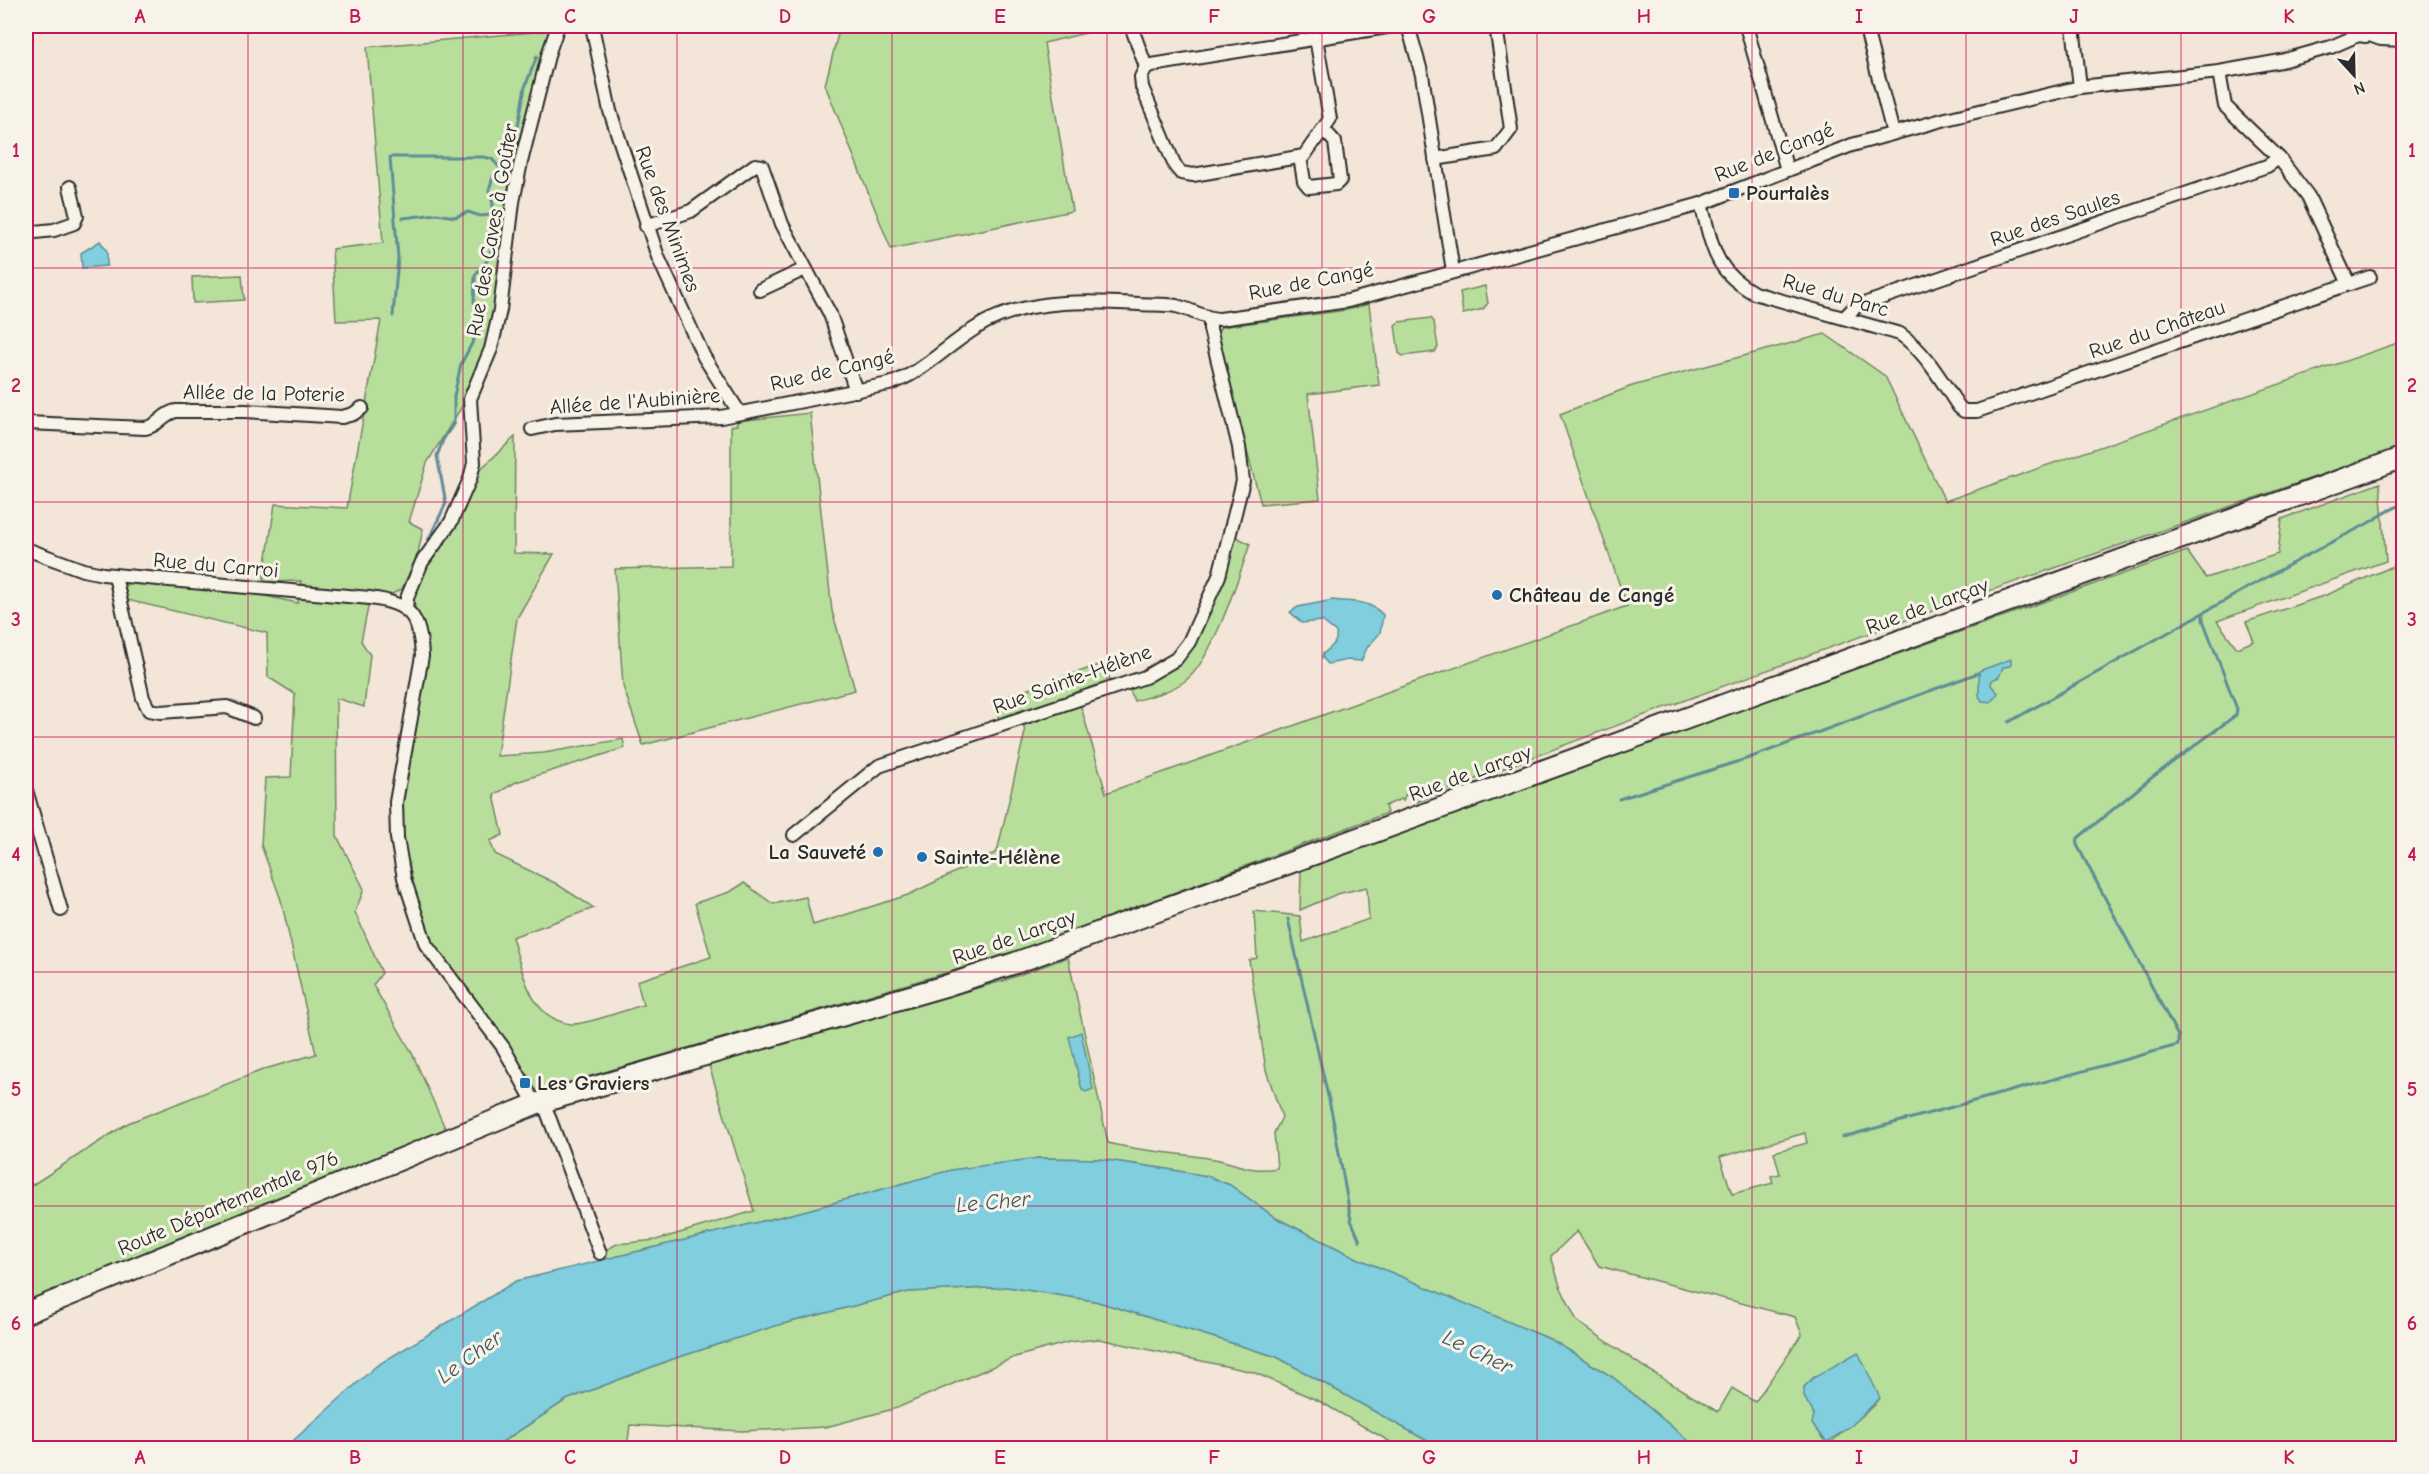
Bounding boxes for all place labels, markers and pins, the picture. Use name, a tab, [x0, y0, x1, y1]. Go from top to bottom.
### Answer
place label: Pourtalès	[1746, 181, 1829, 205]
marker: Pourtalès	[1727, 186, 1741, 200]
place label: Château de Cangé	[1509, 583, 1674, 607]
marker: Château de Cangé	[1490, 588, 1504, 602]
place label: La Sauveté	[768, 840, 866, 864]
marker: La Sauveté	[871, 845, 885, 859]
place label: Sainte-Hélène	[934, 845, 1060, 869]
marker: Sainte-Hélène	[915, 850, 929, 864]
place label: Les Graviers	[537, 1071, 650, 1095]
marker: Les Graviers	[518, 1076, 532, 1090]

